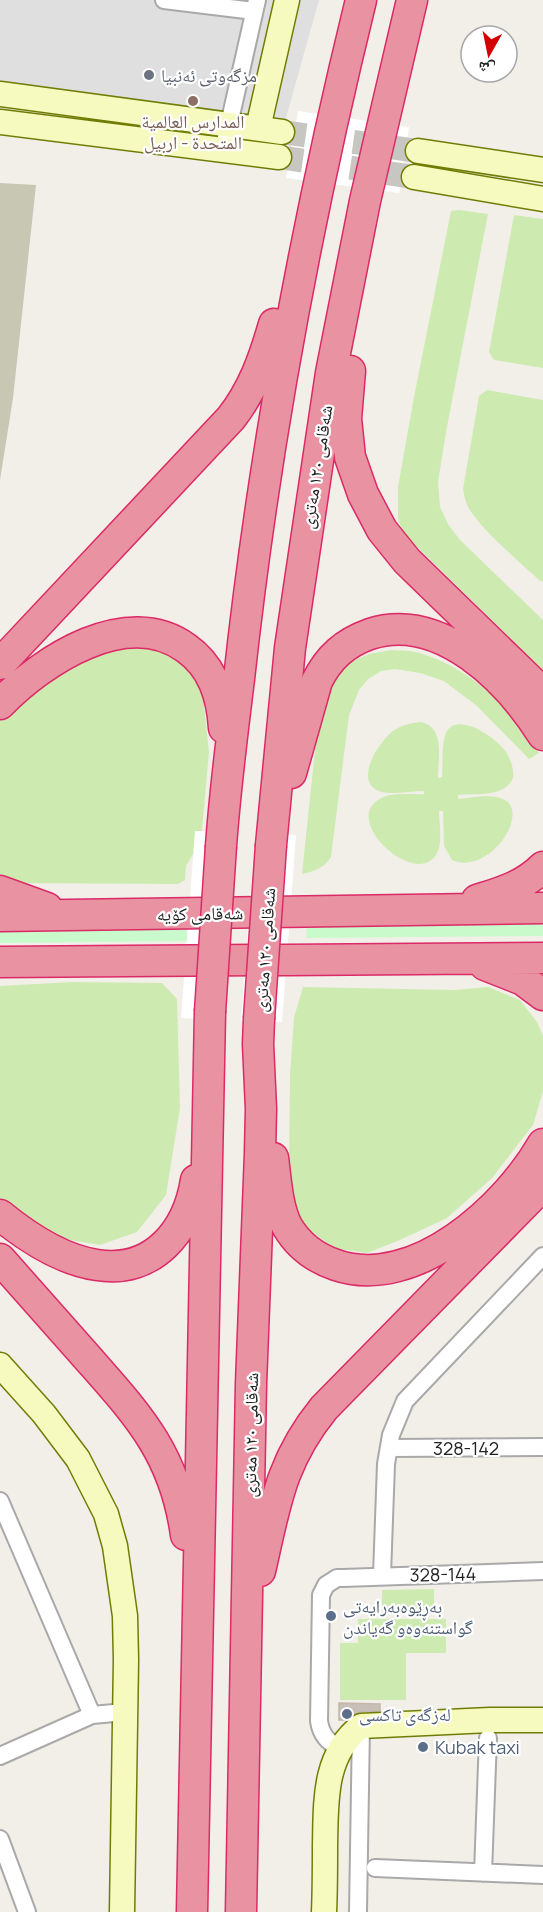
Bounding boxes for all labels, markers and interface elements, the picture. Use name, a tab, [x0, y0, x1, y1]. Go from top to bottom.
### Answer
north arrow	[459, 24, 519, 84]
text: ش	[477, 57, 497, 81]
place label: مزگەوتی ئەنبیا	[161, 63, 257, 87]
marker: مزگەوتی ئەنبیا	[142, 68, 156, 82]
marker: المدارس العالمية المتحدة - اربيل	[186, 94, 200, 108]
place label: المدارس العالمية المتحدة - اربيل	[141, 109, 245, 154]
street label: شەقامی ١٢٠ مەتری	[294, 403, 338, 531]
street label: شەقامی ١٢٠ مەتری	[248, 887, 280, 1013]
street label: شەقامی کۆیە	[157, 900, 243, 926]
street label: شەقامی ١٢٠ مەتری	[237, 1372, 263, 1498]
street label: 328-142	[433, 1436, 499, 1460]
street label: 328-144	[409, 1561, 477, 1587]
place label: بەڕێوەبەرایەتی گواستنەوەو گەیاندن	[343, 1594, 474, 1639]
marker: بەڕێوەبەرایەتی گواستنەوەو گەیاندن	[324, 1609, 338, 1623]
place label: لەزگەی تاکسی	[359, 1702, 451, 1726]
marker: لەزگەی تاکسی	[340, 1707, 354, 1721]
place label: Kubak taxi	[435, 1735, 520, 1759]
marker: Kubak taxi	[416, 1740, 430, 1754]

